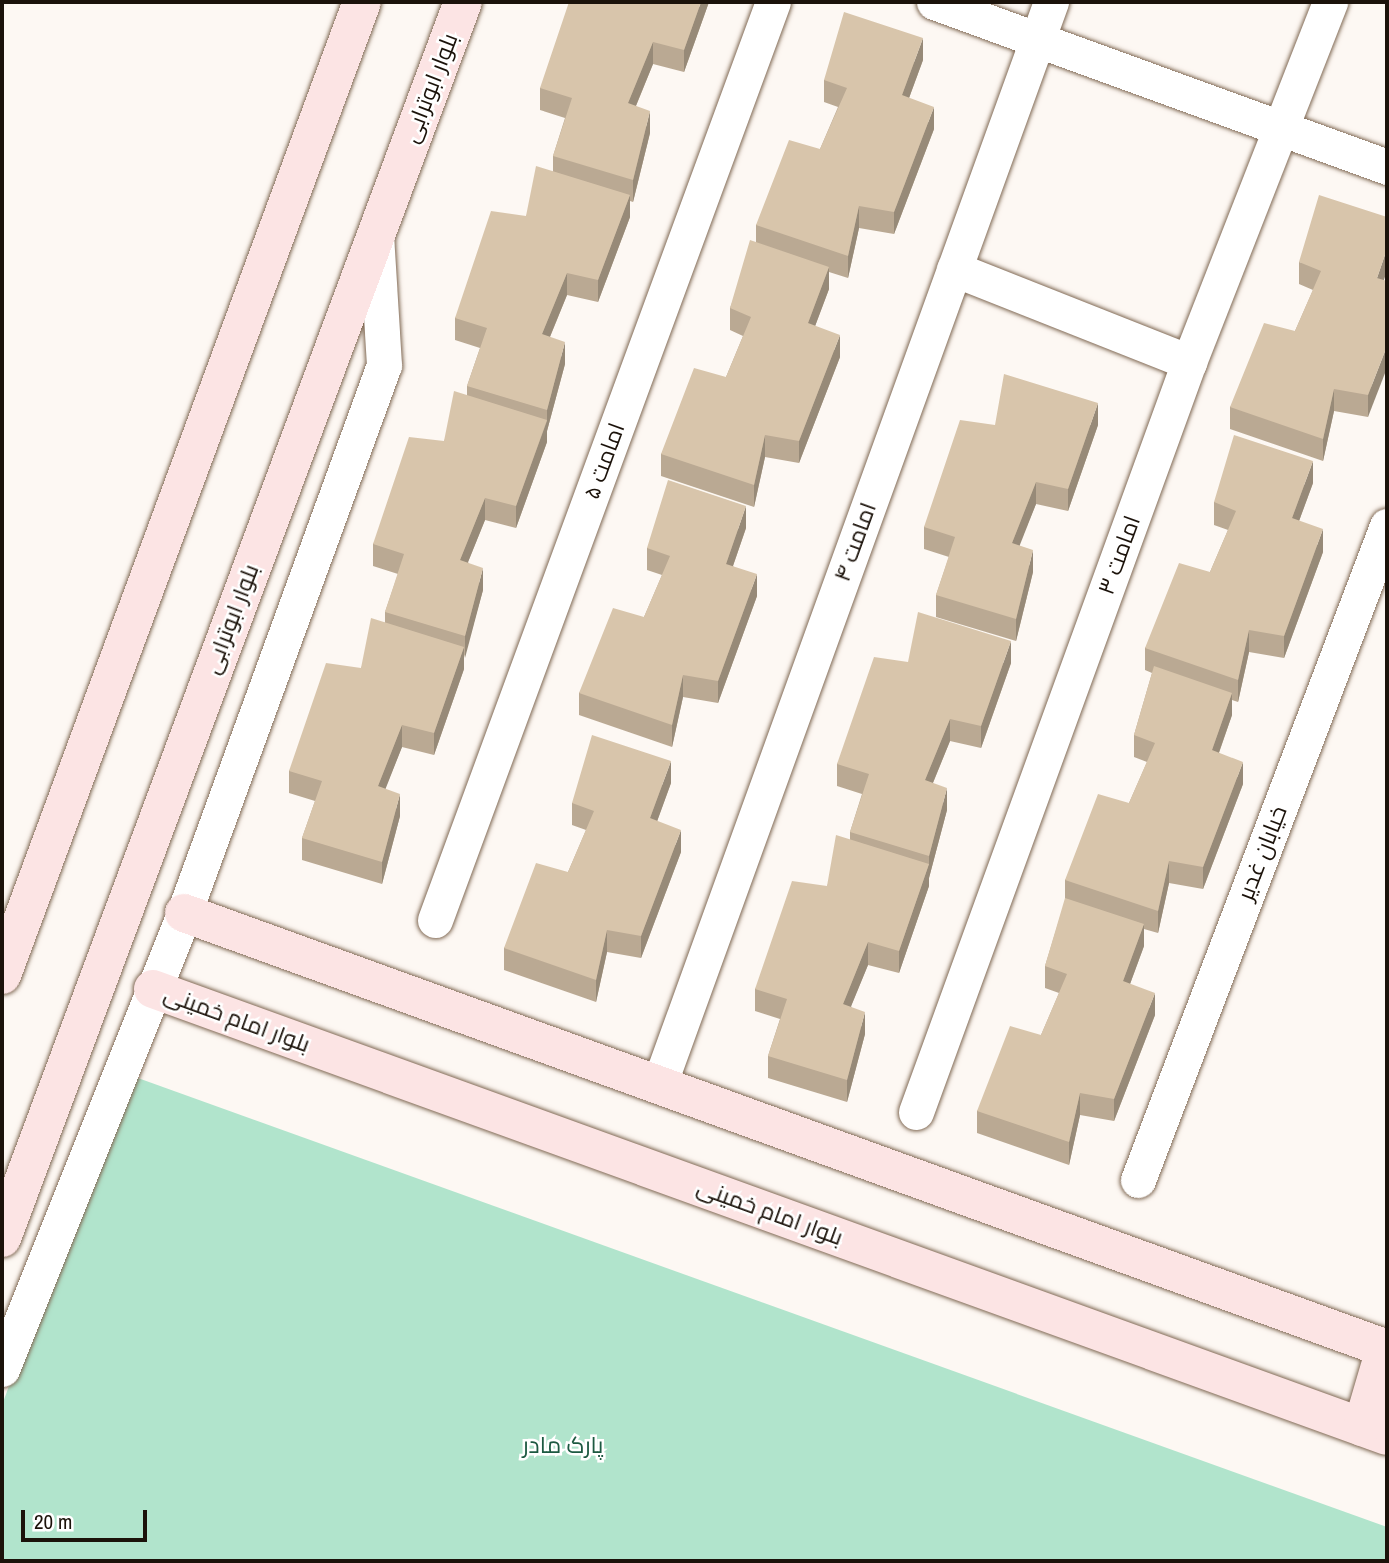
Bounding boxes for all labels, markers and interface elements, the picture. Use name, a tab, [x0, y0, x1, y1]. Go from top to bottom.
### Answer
street label: بلوار ابوترابی	[396, 29, 464, 147]
street label: امامت ۵	[578, 419, 630, 503]
street label: امامت ۴	[828, 499, 882, 585]
street label: امامت ۳	[1092, 512, 1146, 598]
street label: بلوار ابوترابی	[197, 560, 265, 678]
street label: خیابان غدیر	[1231, 802, 1293, 904]
street label: بلوار امام خمینی	[160, 980, 314, 1058]
street label: بلوار امام خمینی	[693, 1173, 847, 1251]
park label: پارک مادر	[523, 1431, 603, 1459]
scale bar	[24, 1496, 150, 1540]
text: 20 m	[34, 1507, 72, 1536]

